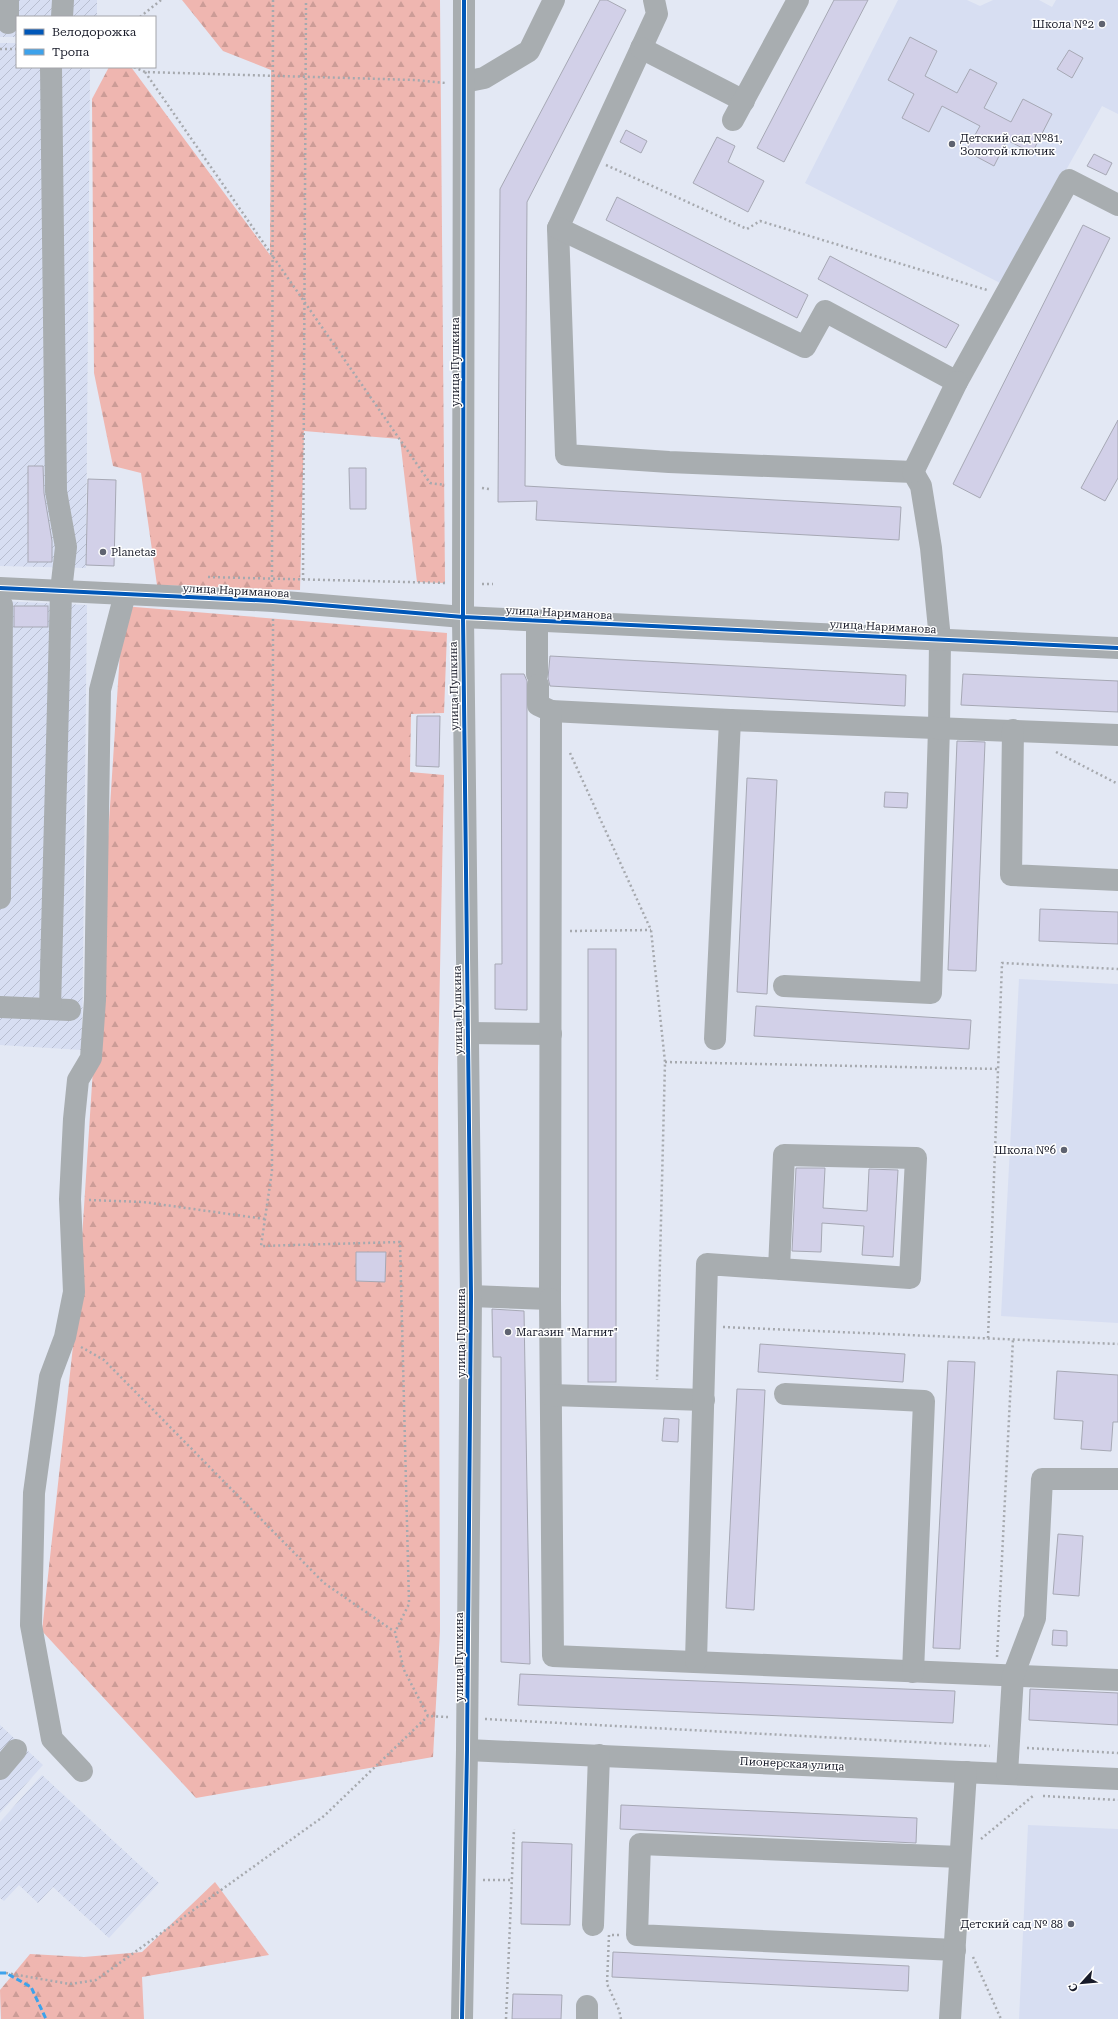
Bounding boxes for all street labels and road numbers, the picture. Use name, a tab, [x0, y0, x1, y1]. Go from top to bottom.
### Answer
street label: улица Пушкина	[449, 317, 462, 407]
street label: улица Нариманова	[182, 582, 290, 600]
street label: улица Нариманова	[505, 604, 613, 622]
street label: улица Нариманова	[829, 618, 937, 636]
street label: улица Пушкина	[447, 641, 461, 731]
street label: улица Пушкина	[451, 965, 465, 1055]
street label: улица Пушкина	[455, 1288, 468, 1378]
street label: улица Пушкина	[453, 1612, 466, 1702]
street label: Пионерская улица	[739, 1755, 845, 1773]

